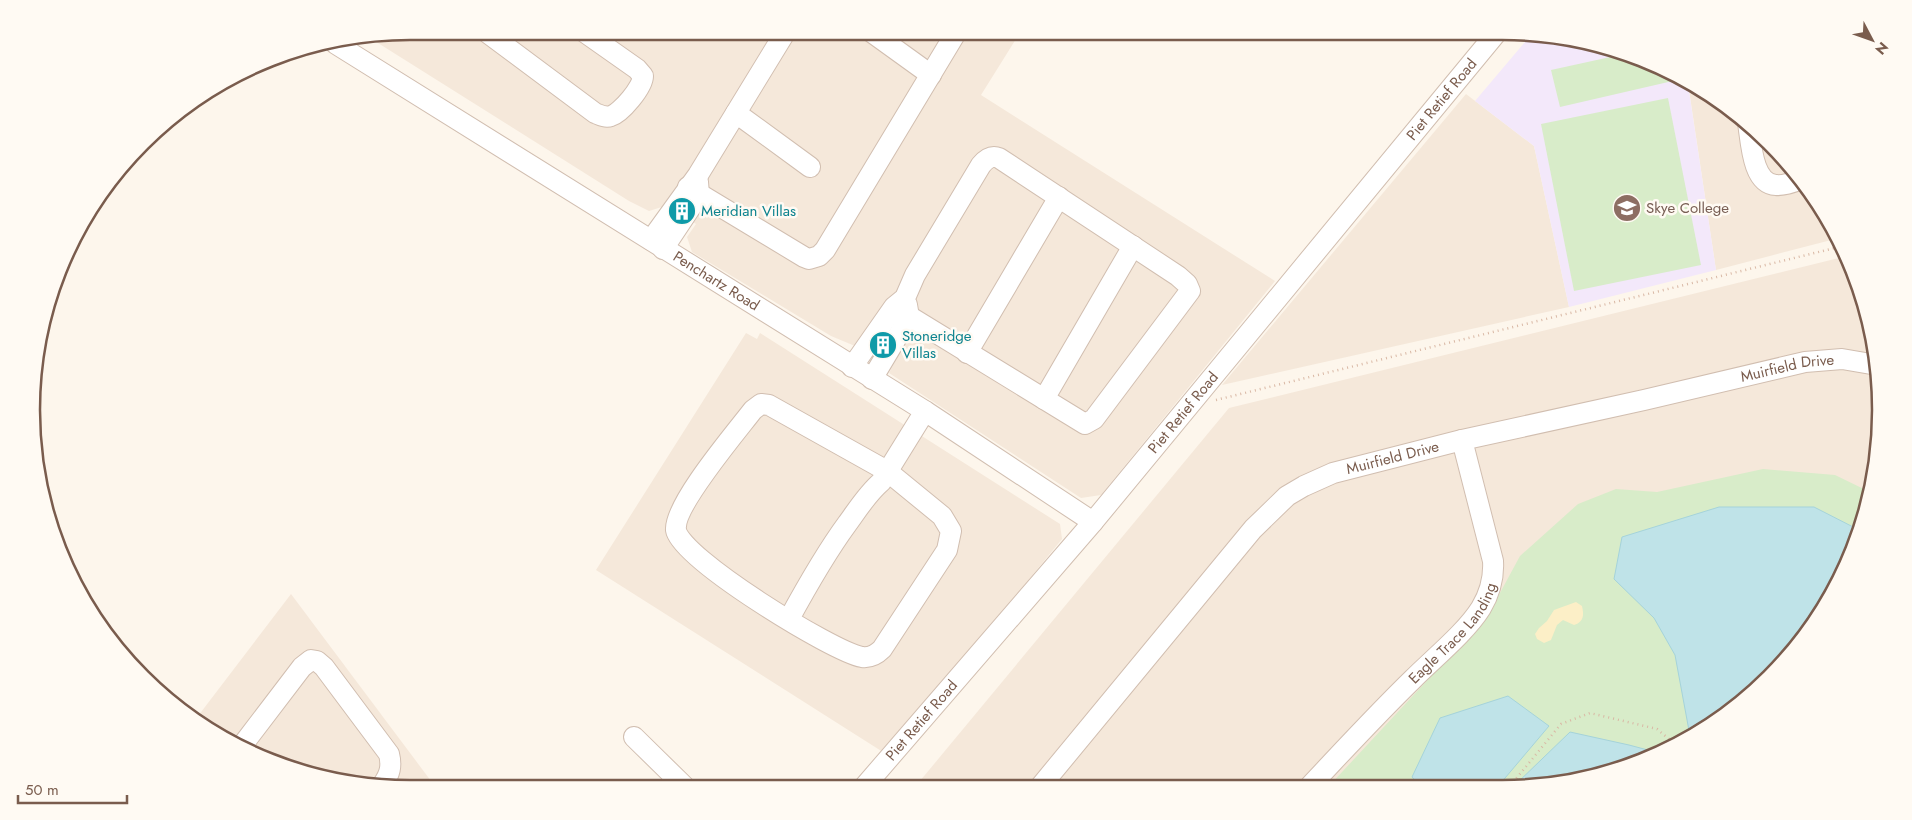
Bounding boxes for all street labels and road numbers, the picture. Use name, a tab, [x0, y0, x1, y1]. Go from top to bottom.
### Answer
street label: Piet Retief Road	[1401, 54, 1482, 145]
street label: Penchartz Road	[669, 246, 764, 316]
street label: Muirfield Drive	[1738, 349, 1835, 388]
street label: Piet Retief Road	[1143, 367, 1224, 458]
street label: Muirfield Drive	[1344, 435, 1442, 480]
street label: Eagle Trace Landing	[1403, 580, 1502, 689]
street label: Piet Retief Road	[880, 675, 963, 766]

